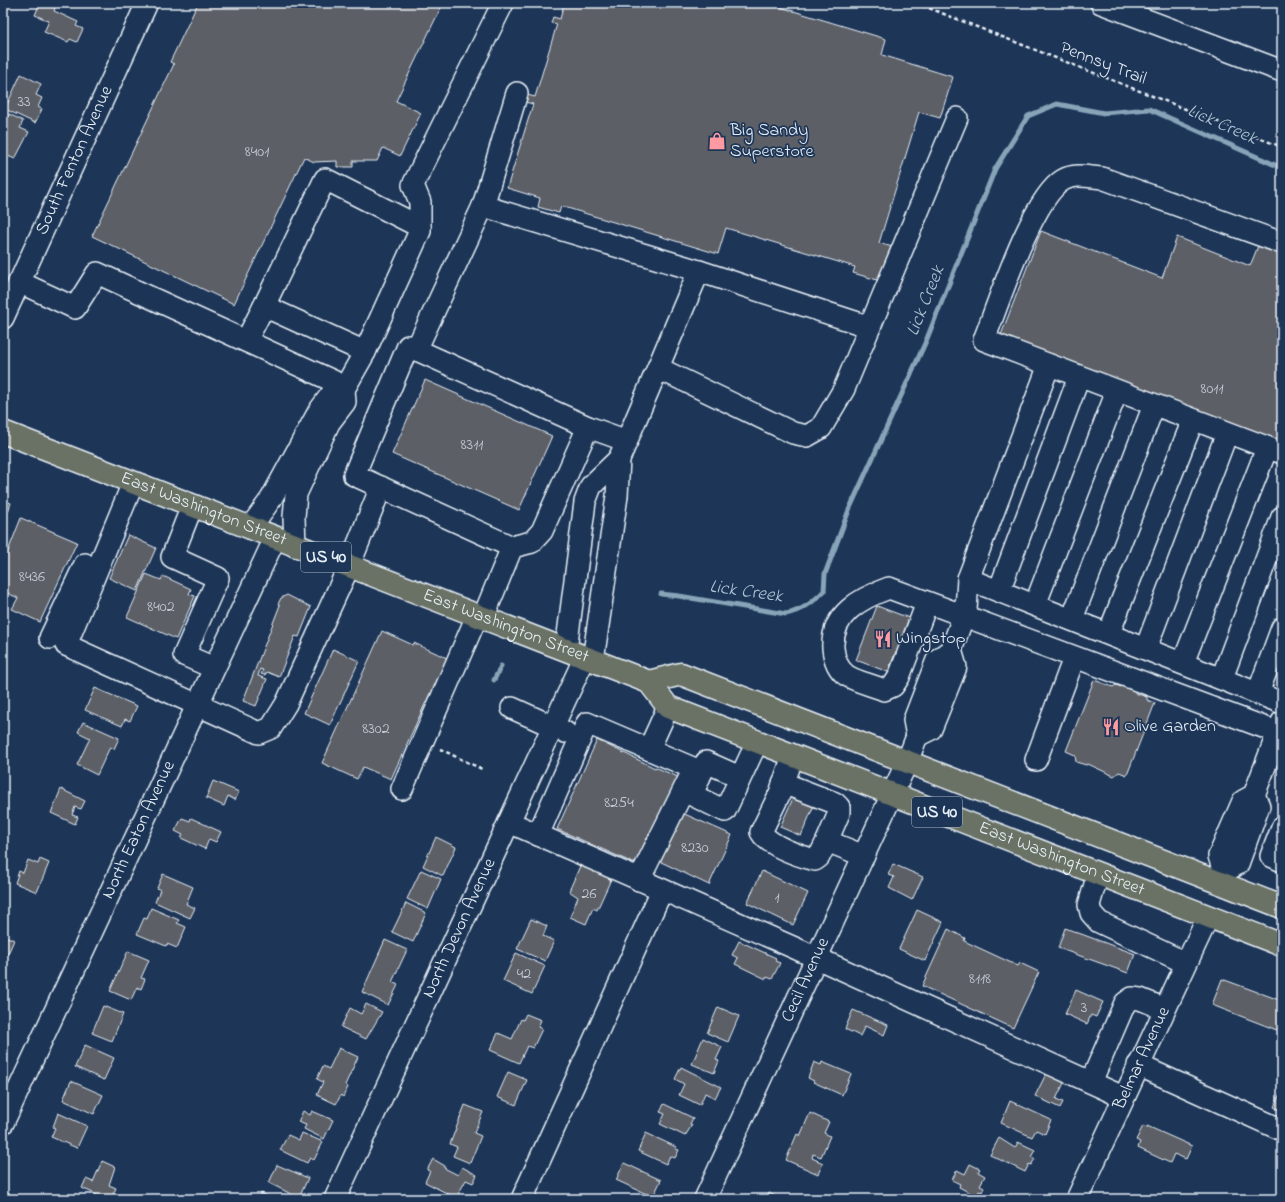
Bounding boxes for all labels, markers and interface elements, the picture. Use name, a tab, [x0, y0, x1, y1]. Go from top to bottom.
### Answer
street label: Pennsy Trail	[1056, 36, 1150, 92]
street label: South Fenton Avenue	[30, 81, 121, 240]
house number: 33	[17, 90, 31, 114]
water label: Lick Creek	[1183, 98, 1262, 153]
place label: Big Sandy Superstore	[729, 118, 814, 165]
shop icon: Big Sandy Superstore	[707, 131, 727, 151]
house number: 8401	[245, 140, 269, 164]
water label: Lick Creek	[900, 261, 953, 340]
house number: 8011	[1200, 377, 1224, 401]
house number: 8311	[461, 433, 483, 457]
street label: East Washington Street	[117, 466, 290, 554]
road number: US 40	[301, 542, 351, 572]
house number: 8436	[19, 565, 45, 589]
water label: Lick Creek	[708, 574, 785, 611]
street label: East Washington Street	[419, 583, 593, 670]
house number: 8402	[147, 595, 175, 619]
place label: Wingstop	[896, 626, 966, 653]
restaurant icon: Wingstop	[873, 629, 893, 649]
place label: Olive Garden	[1124, 714, 1216, 740]
house number: 8302	[362, 717, 390, 741]
restaurant icon: Olive Garden	[1101, 717, 1121, 737]
street label: North Eaton Avenue	[96, 756, 183, 903]
house number: 8254	[604, 791, 634, 815]
road number: US 40	[912, 797, 962, 827]
street label: East Washington Street	[975, 816, 1148, 903]
house number: 8230	[681, 836, 709, 860]
street label: North Devon Avenue	[416, 854, 504, 1002]
house number: 26	[582, 882, 597, 906]
house number: 1	[774, 886, 780, 910]
street label: Cecil Avenue	[775, 933, 837, 1027]
house number: 42	[517, 962, 531, 986]
house number: 8118	[969, 967, 991, 991]
house number: 3	[1081, 996, 1087, 1020]
street label: Belmar Avenue	[1107, 1002, 1178, 1115]

